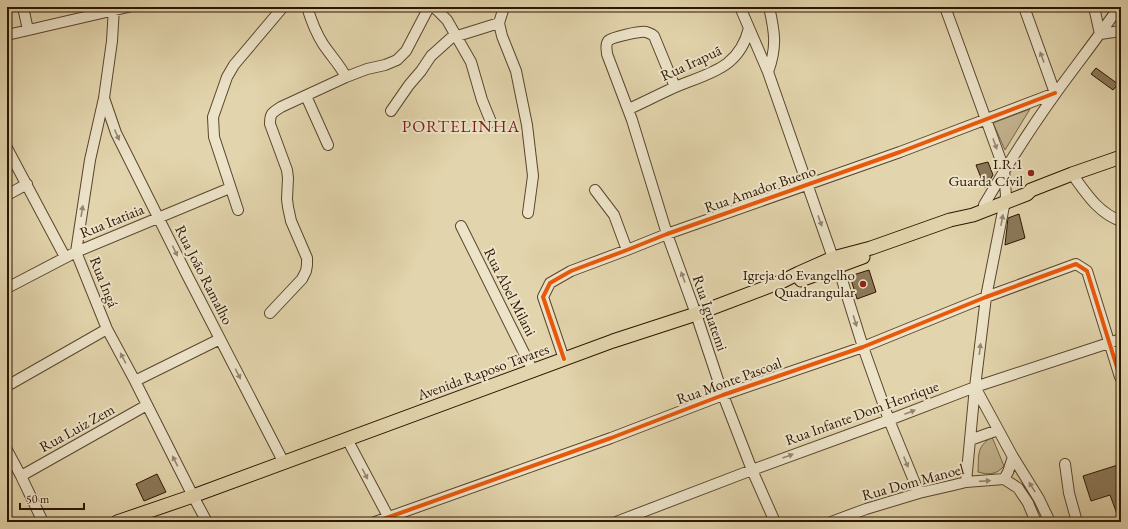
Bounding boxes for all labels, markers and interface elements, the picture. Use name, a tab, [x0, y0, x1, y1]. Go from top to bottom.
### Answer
street label: Rua Irapuã	[657, 40, 724, 85]
one-way arrow	[1038, 50, 1044, 62]
district label: PORTELINHA	[402, 115, 520, 137]
one-way arrow	[114, 129, 120, 140]
one-way arrow	[993, 139, 999, 151]
place label: I.R.1 Guarda Cívil	[948, 154, 1023, 190]
street label: Rua Amador Bueno	[702, 161, 818, 216]
marker: I.R.1 Guarda Cívil	[1026, 168, 1036, 178]
street label: Rua Itatiaia	[77, 199, 147, 242]
one-way arrow	[80, 205, 86, 217]
one-way arrow	[999, 214, 1005, 227]
one-way arrow	[817, 216, 823, 228]
street label: Rua João Ramalho	[171, 222, 238, 328]
street label: Rua Abel Milani	[480, 244, 541, 339]
one-way arrow	[172, 245, 178, 257]
street label: Rua Ingá	[86, 254, 123, 310]
place label: Igreja do Evangelho Quadrangular	[743, 265, 855, 301]
one-way arrow	[679, 271, 685, 283]
street label: Rua Iguatemi	[689, 272, 732, 354]
marker: Igreja do Evangelho Quadrangular	[858, 279, 868, 289]
one-way arrow	[852, 316, 858, 328]
street label: Avenida Raposo Tavares	[413, 339, 551, 405]
one-way arrow	[977, 342, 983, 355]
one-way arrow	[119, 352, 126, 364]
street label: Rua Monte Pascoal	[674, 353, 784, 408]
one-way arrow	[235, 368, 241, 380]
street label: Rua Infante Dom Henrique	[782, 376, 941, 449]
street label: Rua Luiz Zem	[36, 399, 118, 456]
one-way arrow	[905, 408, 917, 414]
one-way arrow	[783, 453, 795, 459]
one-way arrow	[172, 456, 179, 467]
one-way arrow	[904, 457, 910, 469]
street label: Rua Dom Manoel	[860, 459, 966, 504]
one-way arrow	[362, 468, 368, 479]
one-way arrow	[979, 477, 991, 484]
one-way arrow	[1028, 482, 1036, 492]
scale bar	[20, 485, 84, 511]
text: 50 m	[26, 491, 50, 507]

